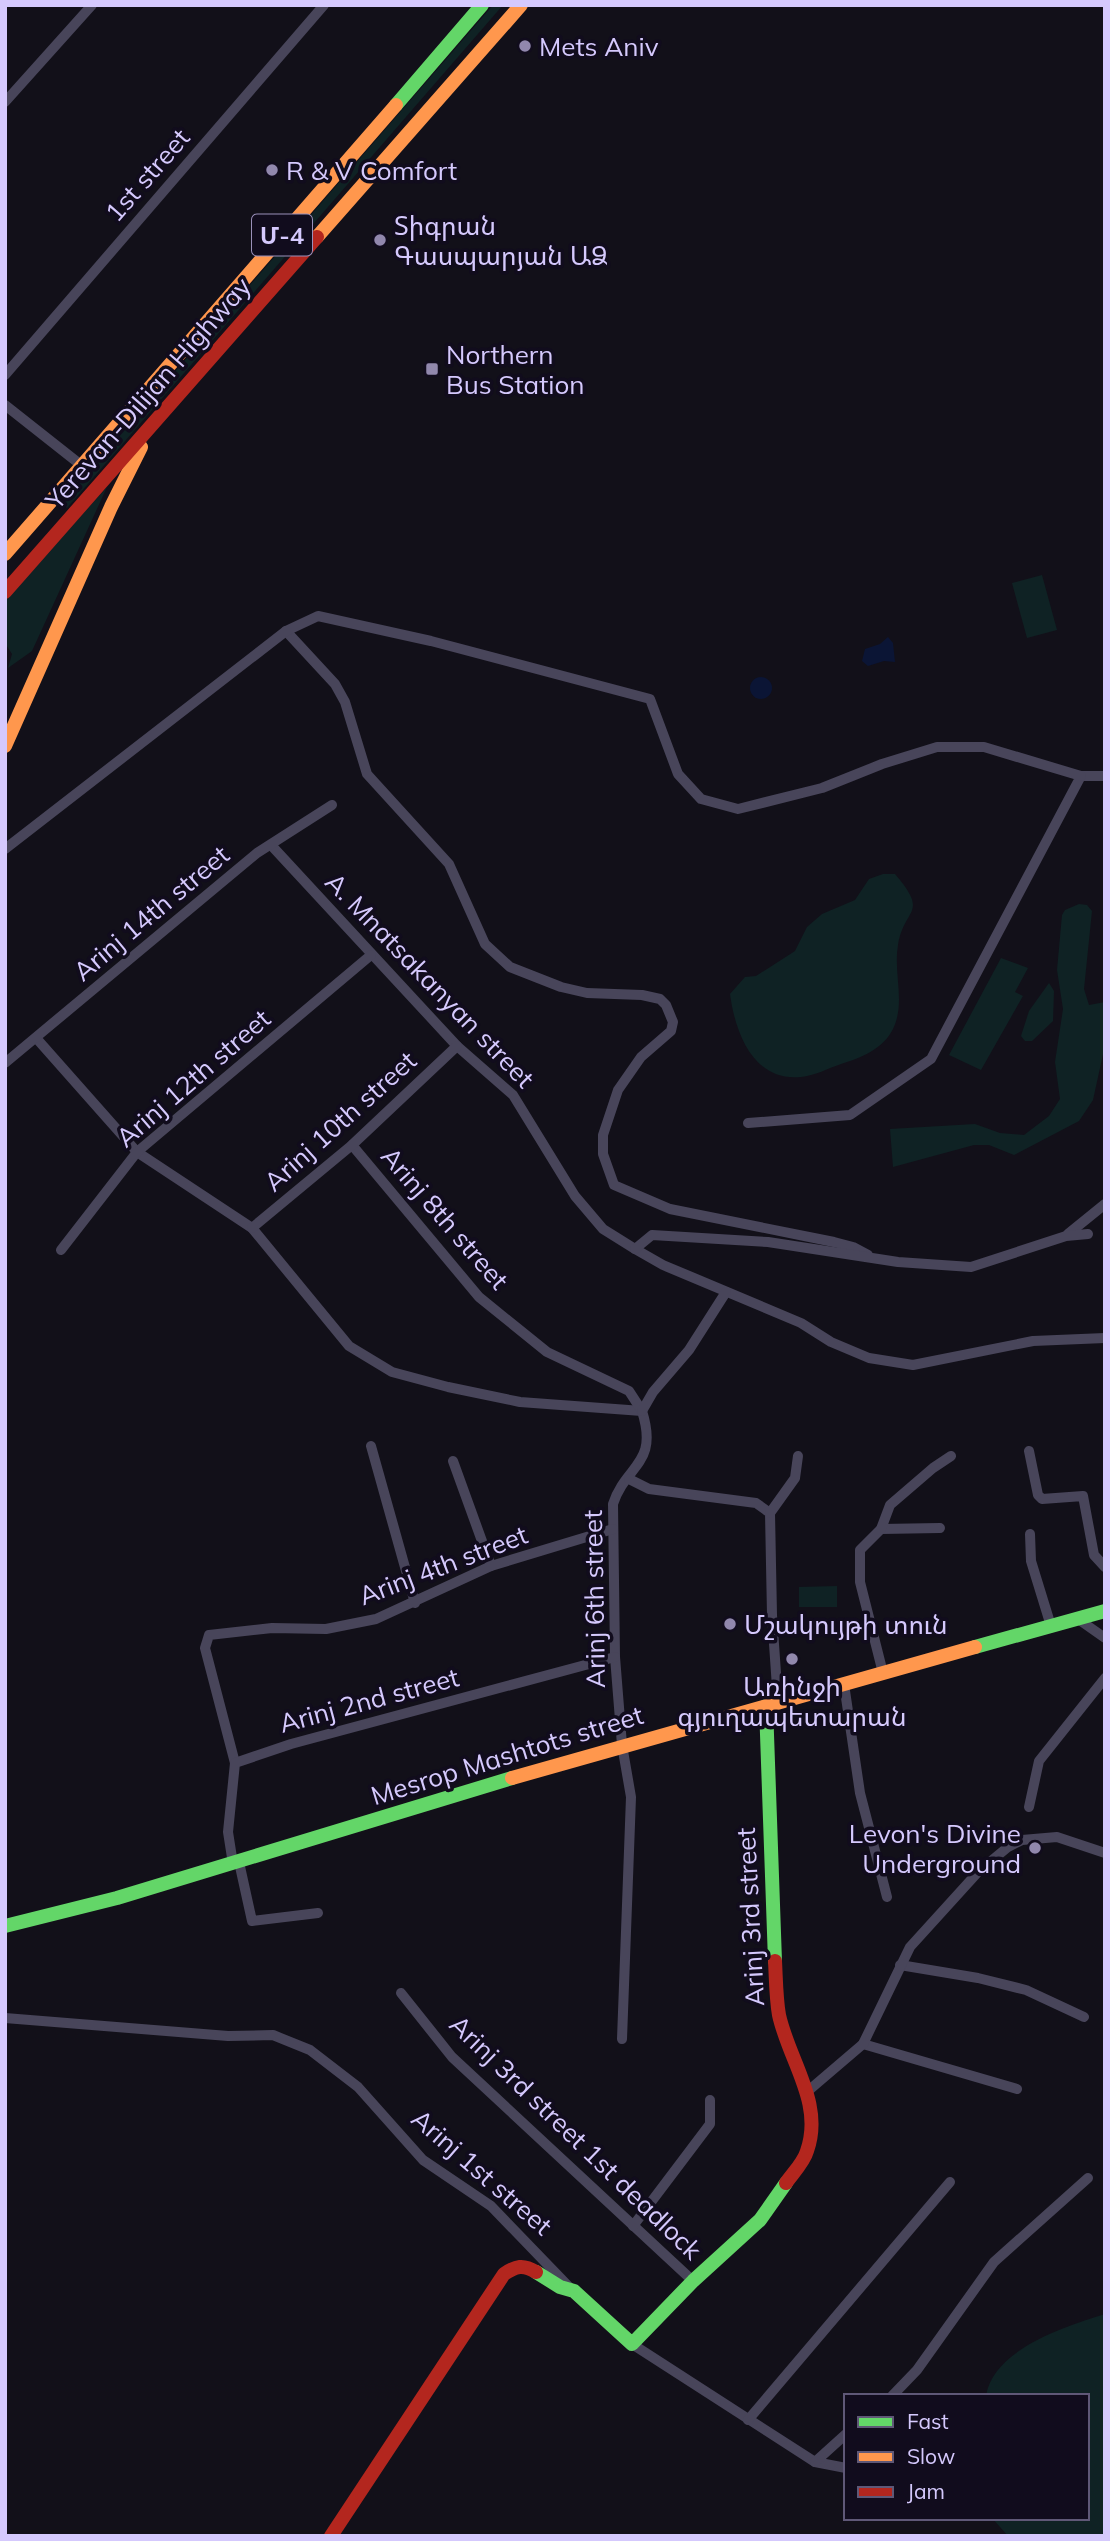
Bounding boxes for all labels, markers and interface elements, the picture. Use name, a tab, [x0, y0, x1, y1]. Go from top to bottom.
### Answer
place label: Mets Aniv	[539, 30, 659, 63]
marker: Mets Aniv	[517, 38, 533, 54]
street label: 1st street	[98, 122, 196, 228]
place label: R & V Comfort	[286, 154, 457, 187]
marker: R & V Comfort	[264, 162, 280, 178]
place label: Տիգրան Գասպարյան ԱՁ	[394, 209, 608, 272]
road number: Մ-4	[252, 214, 312, 256]
marker: Տիգրան Գասպարյան ԱՁ	[372, 232, 388, 248]
street label: Yerevan-Dilijan Highway	[37, 270, 258, 517]
place label: Northern Bus Station	[446, 338, 585, 401]
marker: Northern Bus Station	[424, 361, 440, 377]
street label: Arinj 14th street	[66, 838, 236, 988]
street label: A. Mnatsakanyan street	[319, 865, 541, 1095]
street label: Arinj 12th street	[109, 1002, 277, 1154]
street label: Arinj 10th street	[257, 1044, 423, 1198]
street label: Arinj 8th street	[374, 1140, 516, 1296]
street label: Arinj 6th street	[576, 1510, 612, 1688]
street label: Arinj 4th street	[354, 1518, 532, 1612]
place label: Մշակույթի տուն	[744, 1608, 948, 1641]
marker: Մշակույթի տուն	[722, 1616, 738, 1632]
marker: Առինջի գյուղապետարան	[784, 1651, 800, 1667]
street label: Arinj 2nd street	[276, 1660, 462, 1740]
place label: Առինջի գյուղապետարան	[677, 1670, 907, 1733]
street label: Mesrop Mashtots street	[367, 1698, 647, 1812]
place label: Levon's Divine Underground	[849, 1817, 1021, 1880]
street label: Arinj 3rd street	[729, 1827, 771, 2007]
marker: Levon's Divine Underground	[1027, 1840, 1043, 1856]
street label: Arinj 3rd street 1st deadlock	[443, 2008, 709, 2267]
street label: Arinj 1st street	[405, 2102, 559, 2242]
legend	[844, 2394, 1089, 2520]
text: Fast	[907, 2408, 949, 2434]
text: Slow	[907, 2443, 955, 2469]
text: Jam	[907, 2478, 945, 2504]

